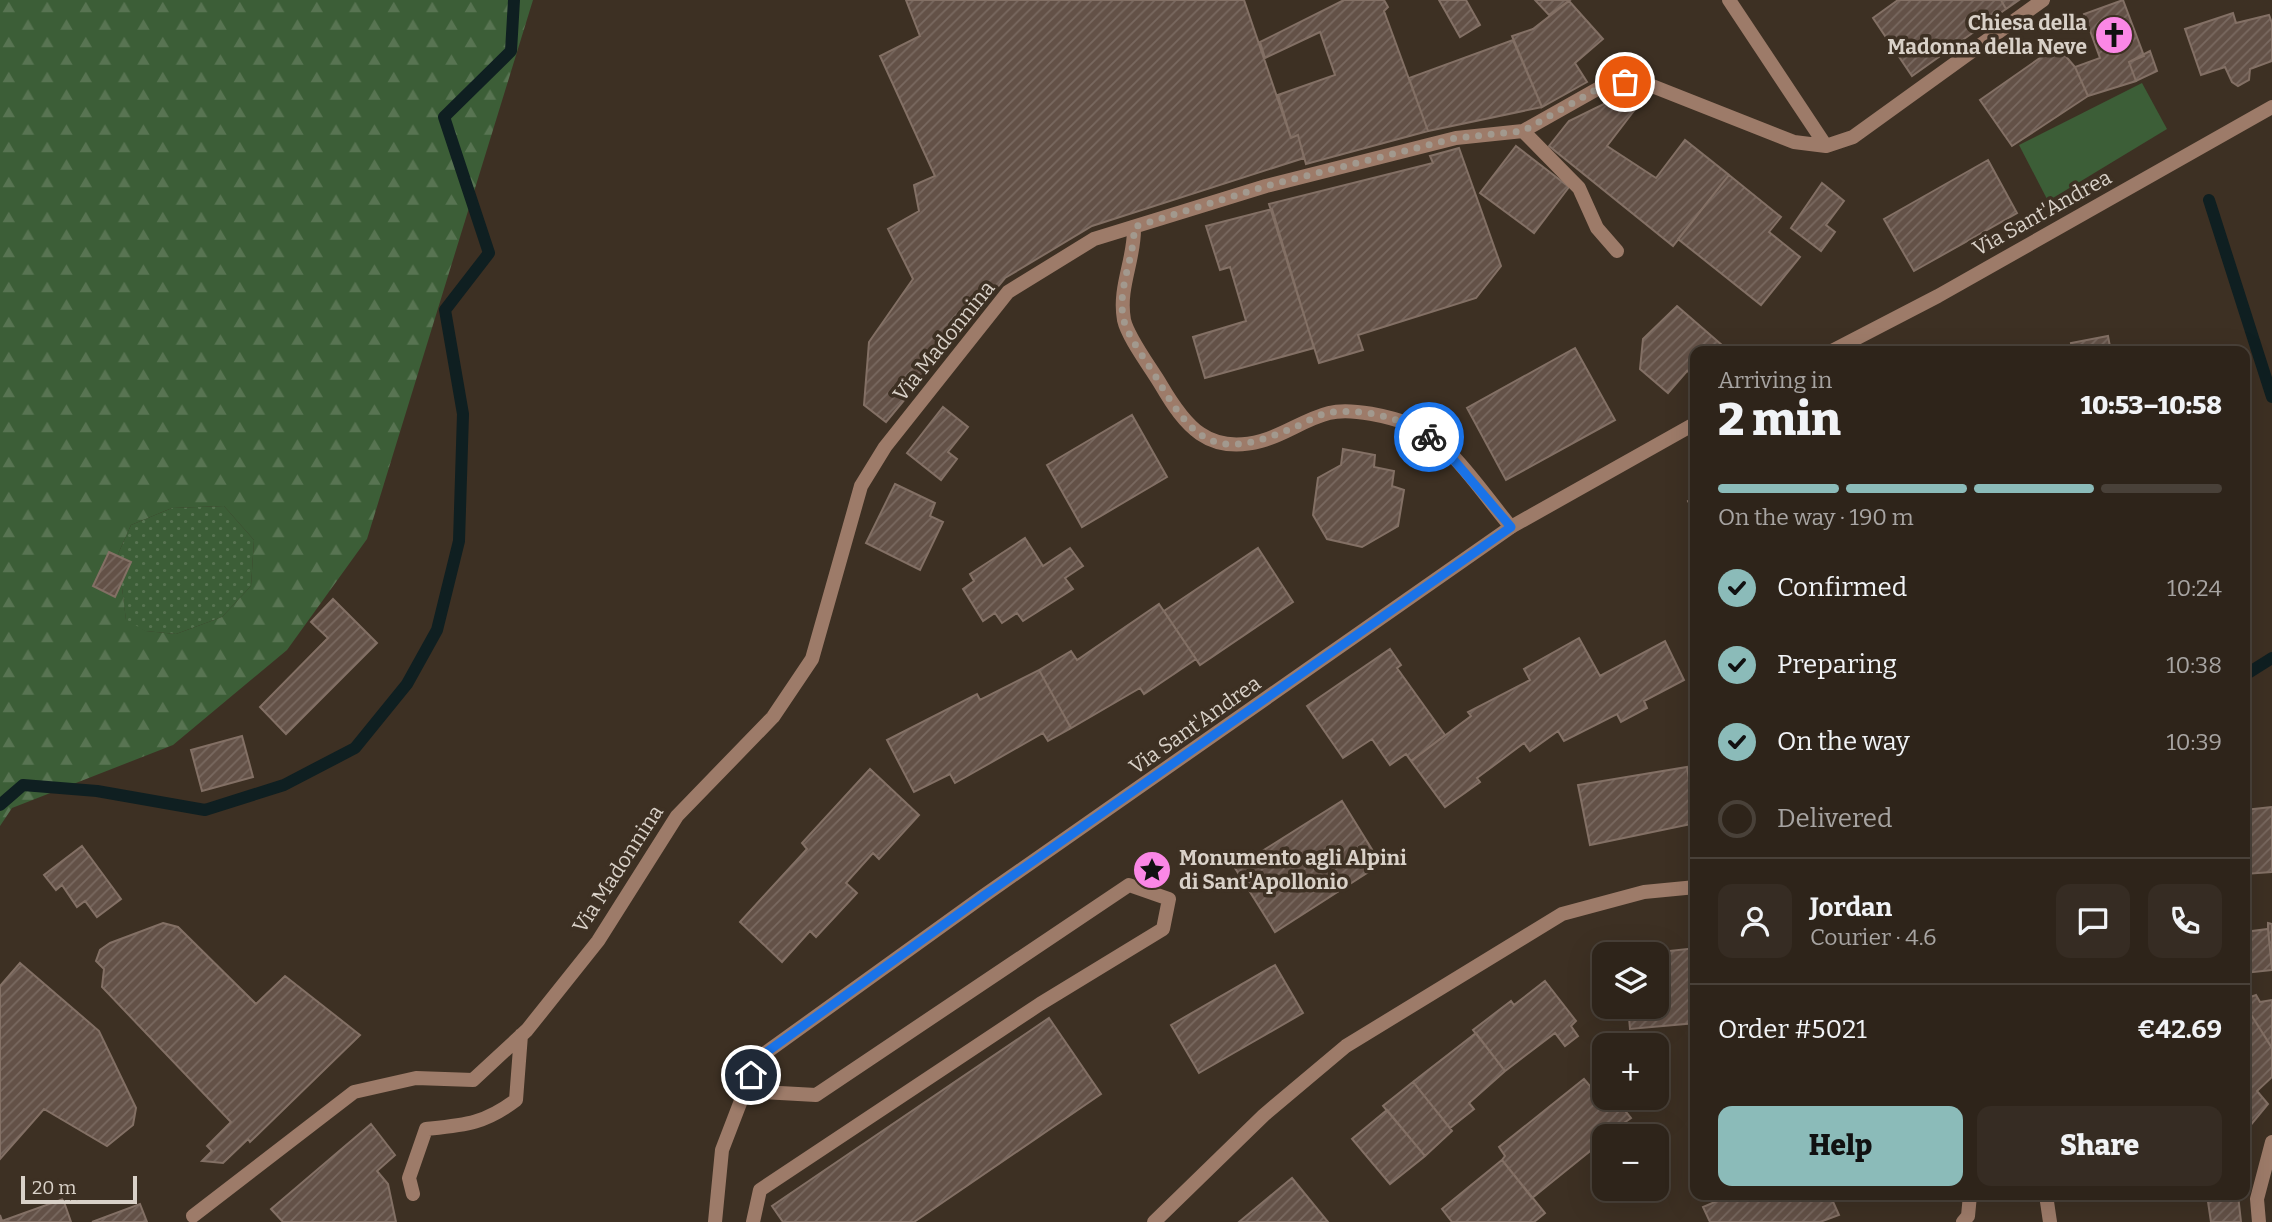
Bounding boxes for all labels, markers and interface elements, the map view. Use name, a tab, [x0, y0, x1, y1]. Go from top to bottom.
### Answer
place label: Chiesa della Madonna della Neve	[1887, 10, 2087, 60]
church icon: Chiesa della Madonna della Neve	[2093, 14, 2135, 56]
pin	[1595, 52, 1655, 112]
icon: bag	[1606, 63, 1644, 101]
street label: Via Sant'Andrea	[1968, 164, 2116, 262]
street label: Via Madonnina	[888, 275, 1001, 406]
text: Arriving in	[1718, 366, 1832, 394]
text: 10:53–10:58	[2080, 390, 2222, 421]
text: 2 min	[1718, 392, 1841, 447]
courier	[1394, 402, 1464, 472]
icon: bike	[1410, 418, 1448, 456]
text: On the way · 190 m	[1718, 503, 1914, 531]
icon: check	[1718, 569, 1756, 607]
text: Confirmed	[1777, 572, 1907, 603]
text: 10:24	[2167, 574, 2222, 602]
icon: check	[1718, 646, 1756, 684]
text: Preparing	[1777, 649, 1897, 680]
text: 10:38	[2166, 651, 2222, 679]
street label: Via Sant'Andrea	[1124, 670, 1266, 780]
icon: check	[1718, 723, 1756, 761]
text: On the way	[1777, 726, 1910, 757]
text: 10:39	[2166, 728, 2222, 756]
street label: Via Madonnina	[567, 800, 669, 938]
text: Delivered	[1777, 803, 1892, 834]
place label: Monumento agli Alpini di Sant'Apollonio	[1179, 845, 1407, 895]
place icon: Monumento agli Alpini di Sant'Apollonio	[1131, 849, 1173, 891]
button: person	[1718, 884, 1792, 958]
button: chat	[2056, 884, 2130, 958]
button: phone	[2148, 884, 2222, 958]
text: Jordan	[1810, 892, 1892, 923]
text: Courier · 4.6	[1810, 923, 1937, 951]
map controls	[1592, 942, 1669, 1201]
button: layers	[1592, 942, 1669, 1019]
text: Order #5021	[1718, 1014, 1867, 1045]
text: €42.69	[2137, 1014, 2222, 1045]
button: +	[1592, 1033, 1669, 1110]
pin	[721, 1045, 781, 1105]
icon: home	[732, 1056, 770, 1094]
button: Help	[1718, 1106, 1963, 1186]
button: Share	[1977, 1106, 2222, 1186]
button: −	[1592, 1124, 1669, 1201]
scale bar	[21, 1173, 136, 1205]
text: 20 m	[32, 1176, 76, 1199]

